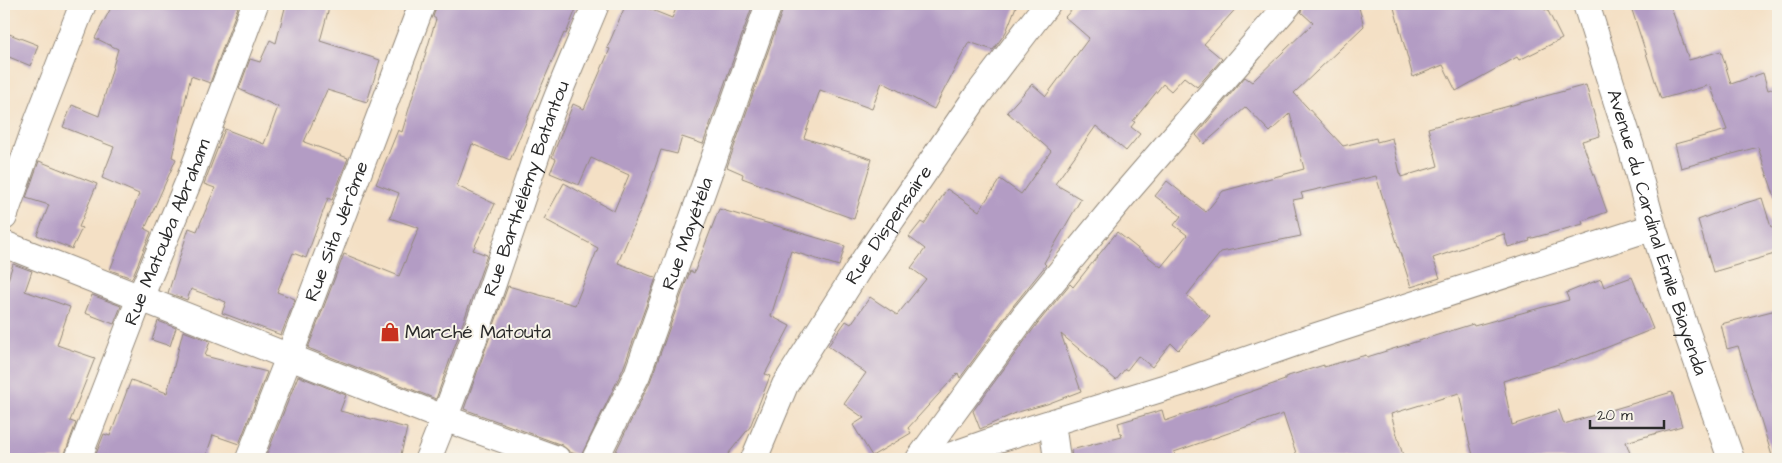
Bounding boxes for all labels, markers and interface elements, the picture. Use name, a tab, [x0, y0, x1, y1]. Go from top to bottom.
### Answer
street label: Rue Barthélémy Batantou	[476, 76, 576, 300]
street label: Avenue du Cardinal Émile Biayenda	[1600, 86, 1714, 379]
street label: Rue Matouba Abraham	[117, 135, 217, 329]
street label: Rue Sita Jérôme	[298, 157, 375, 305]
street label: Rue Dispensaire	[838, 160, 939, 290]
street label: Rue Mayétéla	[655, 173, 720, 294]
place label: Marché Matouta	[405, 319, 551, 346]
shop icon: Marché Matouta	[379, 321, 401, 343]
scale bar	[1590, 398, 1663, 430]
text: 20 m	[1597, 405, 1633, 426]

